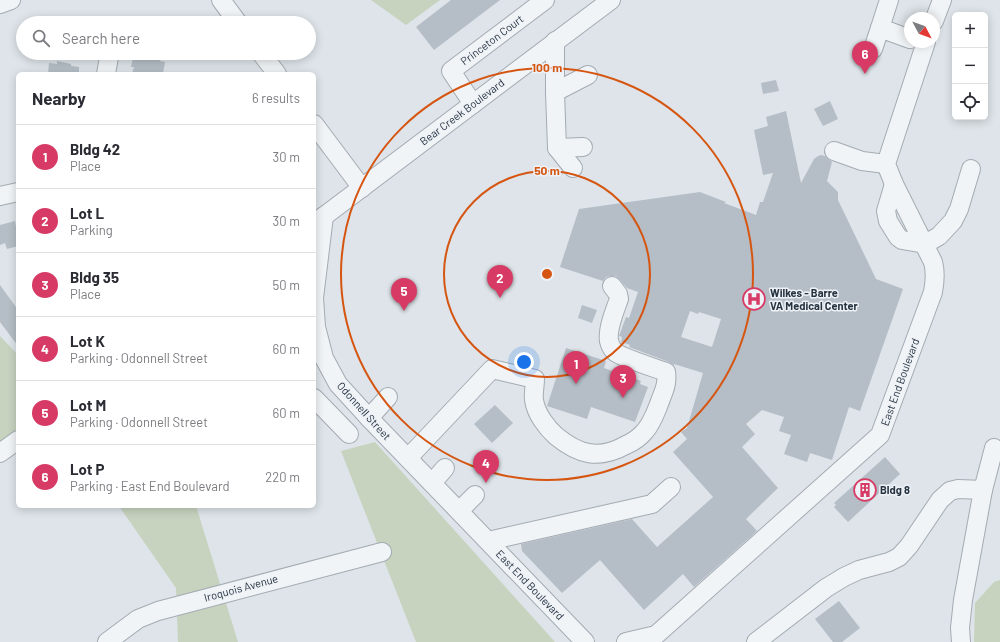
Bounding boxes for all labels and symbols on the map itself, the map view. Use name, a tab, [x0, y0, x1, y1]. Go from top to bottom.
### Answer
street label: Princeton Court	[458, 12, 526, 67]
north arrow	[904, 12, 940, 48]
pin: 6	[852, 41, 878, 74]
text: 100 m	[532, 60, 562, 74]
street label: Bear Creek Boulevard	[417, 76, 506, 148]
text: 50 m	[534, 163, 560, 177]
pin: 2	[487, 265, 513, 298]
centre of rings	[540, 267, 554, 281]
pin: 5	[391, 278, 417, 311]
hospital icon: Wilkes - Barre VA Medical Center	[741, 286, 767, 312]
place label: Wilkes - Barre VA Medical Center	[770, 286, 859, 312]
street label: East End Boulevard	[878, 336, 921, 427]
pin: 1	[563, 351, 589, 384]
your location	[514, 352, 534, 372]
pin: 3	[610, 365, 636, 398]
street label: Odonnell Street	[335, 379, 394, 442]
pin: 4	[473, 450, 499, 483]
building icon: Bldg 8	[852, 477, 878, 503]
place label: Bldg 8	[880, 483, 910, 496]
street label: East End Boulevard	[494, 547, 567, 622]
street label: Iroquois Avenue	[202, 571, 279, 604]

